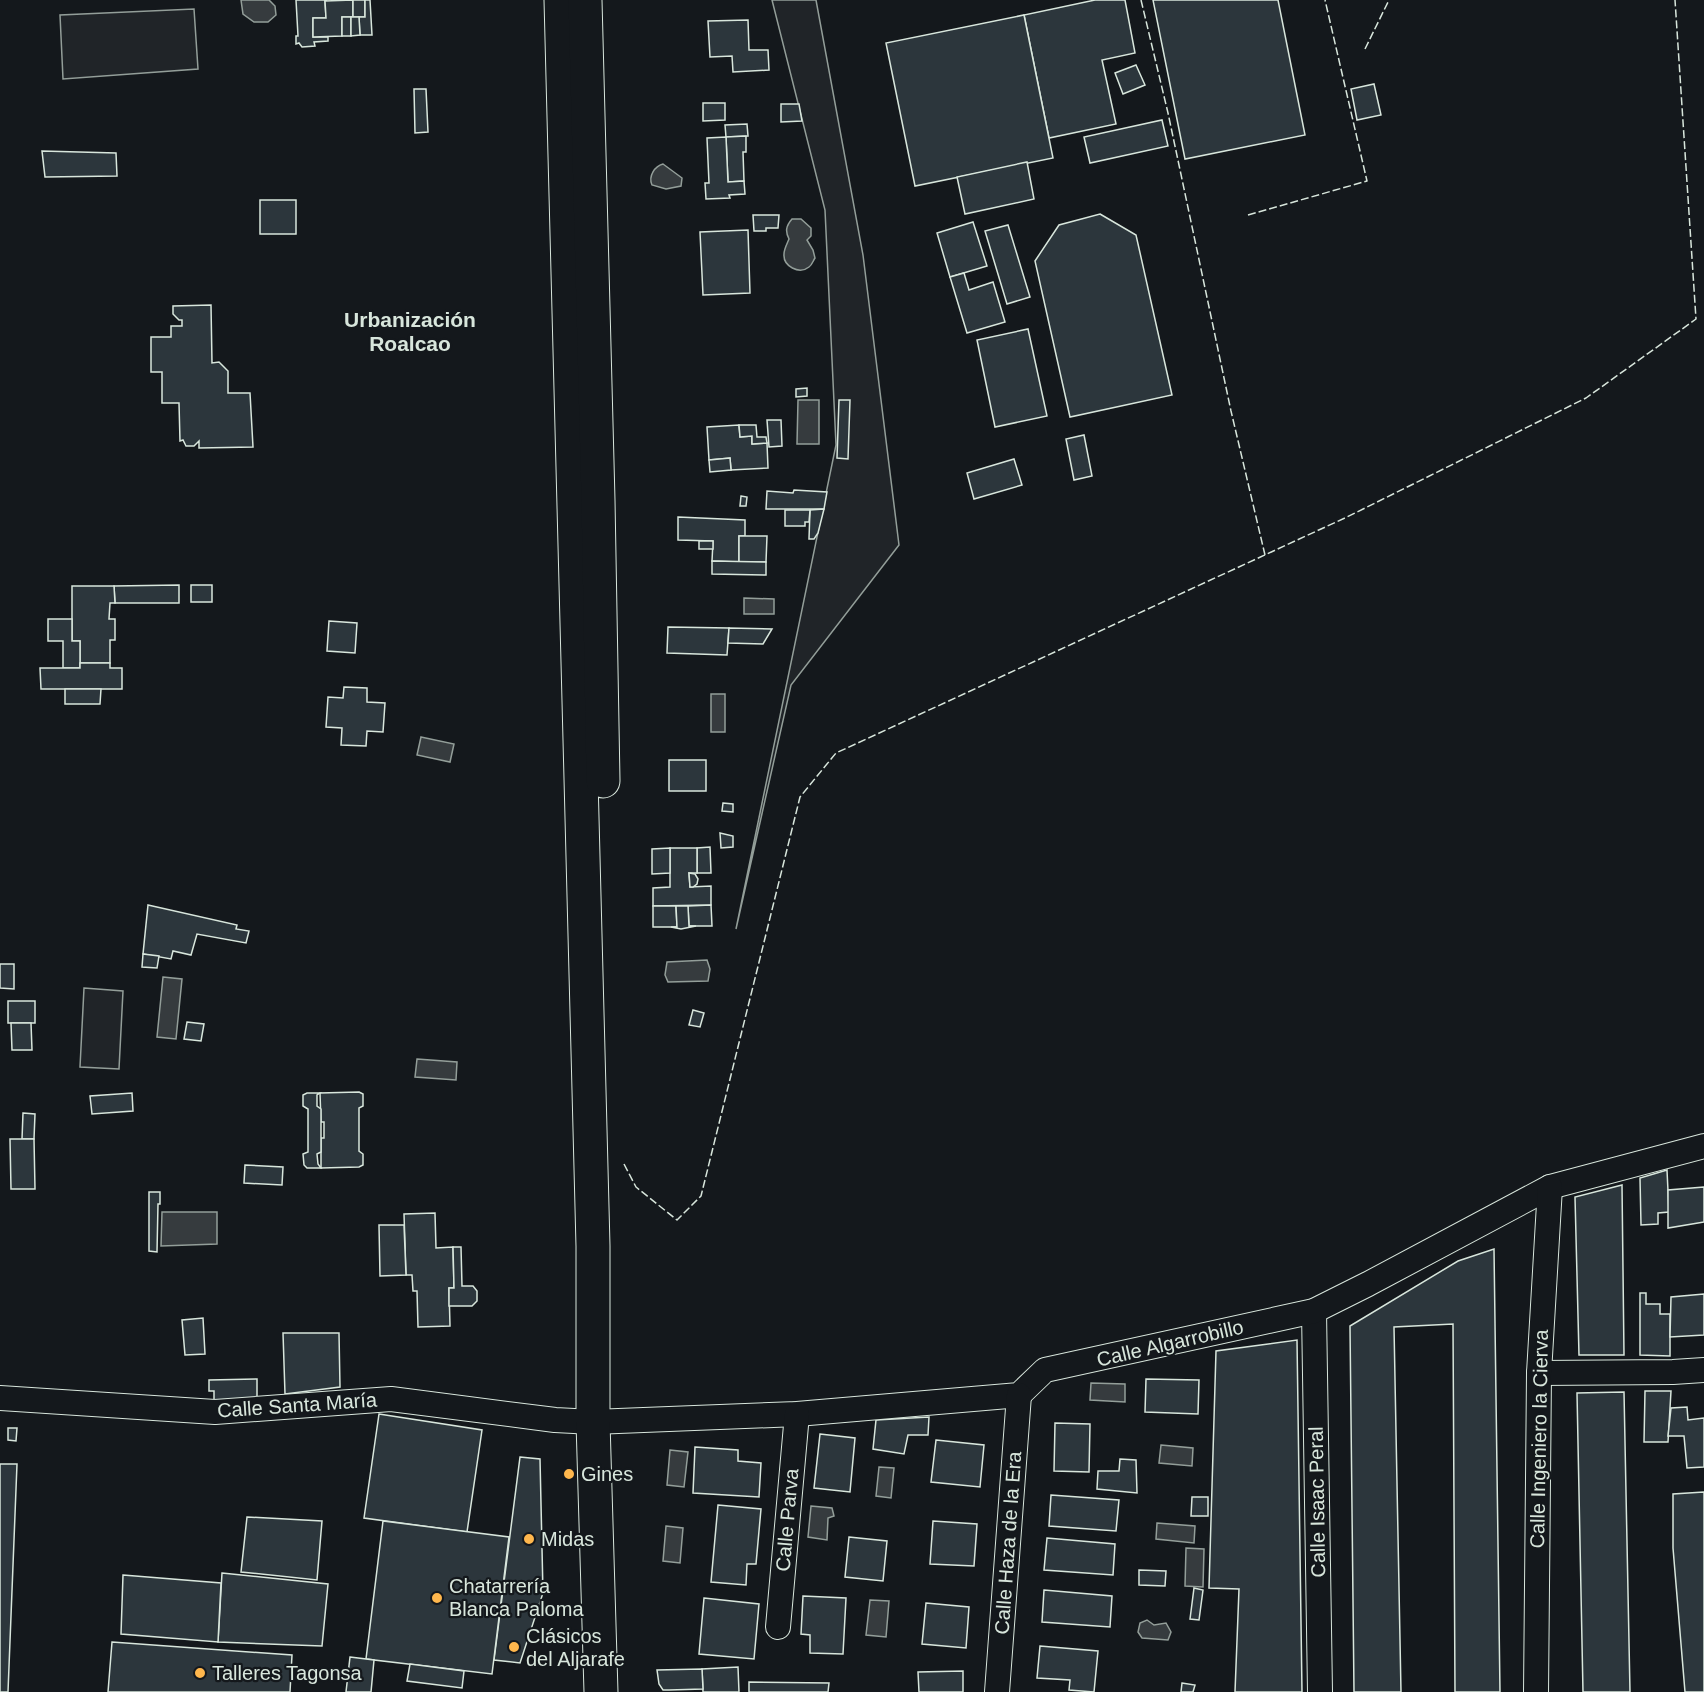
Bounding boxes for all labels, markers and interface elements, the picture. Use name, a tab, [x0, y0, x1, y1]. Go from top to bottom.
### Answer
district label: Urbanización Roalcao	[344, 308, 476, 355]
street label: Calle Algarrobillo	[1094, 1315, 1246, 1371]
street label: Calle Ingeniero la Cierva	[1526, 1328, 1552, 1549]
street label: Calle Santa María	[216, 1388, 378, 1422]
street label: Calle Isaac Peral	[1305, 1426, 1329, 1578]
street label: Calle Haza de la Era	[991, 1450, 1025, 1635]
place label: Gines	[581, 1463, 633, 1485]
marker: Gines	[562, 1467, 576, 1481]
street label: Calle Parva	[772, 1467, 803, 1572]
place label: Midas	[541, 1528, 594, 1550]
marker: Midas	[522, 1532, 536, 1546]
place label: Chatarrería Blanca Paloma	[449, 1575, 584, 1620]
marker: Chatarrería Blanca Paloma	[430, 1591, 444, 1605]
place label: Clásicos del Aljarafe	[526, 1625, 625, 1670]
marker: Clásicos del Aljarafe	[507, 1640, 521, 1654]
place label: Talleres Tagonsa	[212, 1662, 363, 1684]
marker: Talleres Tagonsa	[193, 1666, 207, 1680]

